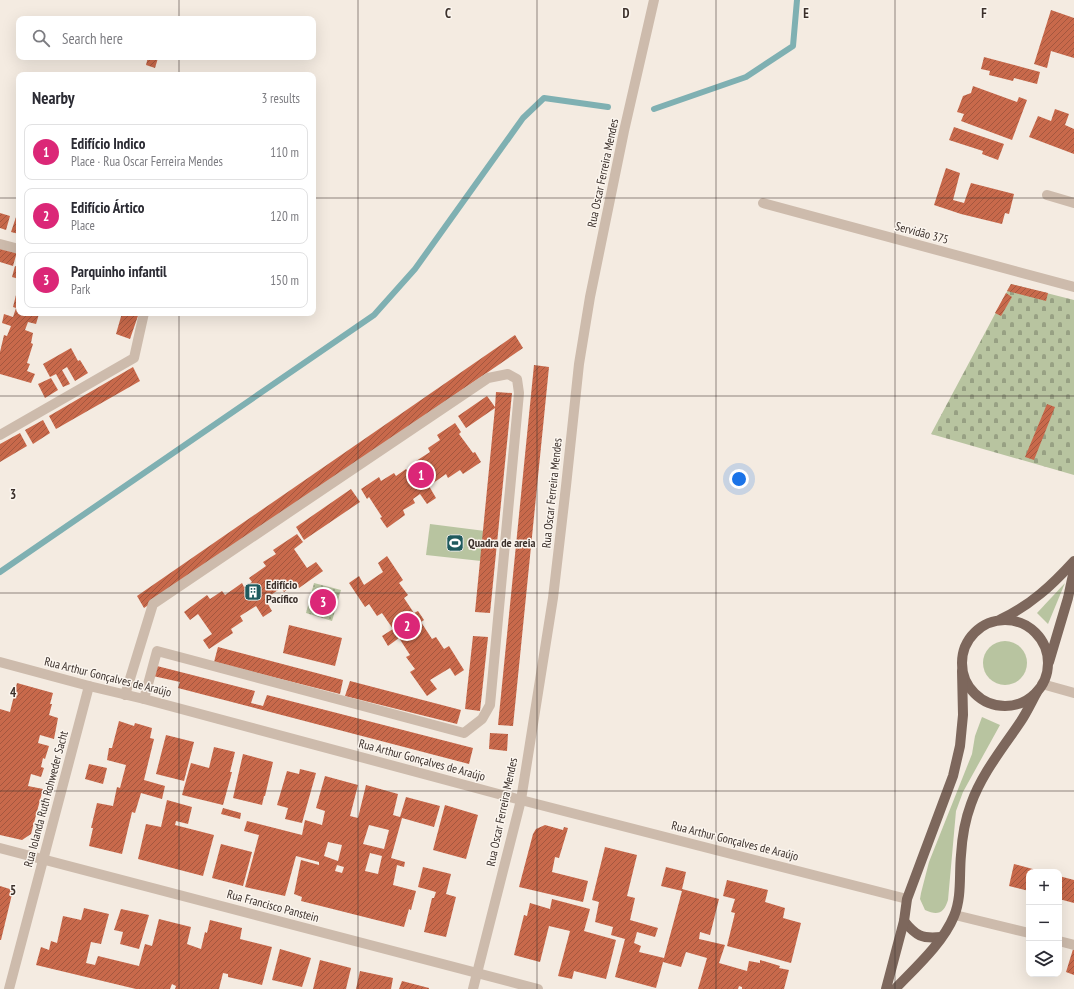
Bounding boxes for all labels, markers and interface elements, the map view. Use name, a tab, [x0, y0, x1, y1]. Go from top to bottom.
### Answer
text: C	[445, 5, 451, 22]
text: D	[623, 5, 630, 22]
text: E	[803, 5, 809, 22]
text: F	[981, 5, 987, 22]
search box	[16, 16, 316, 60]
icon: search	[30, 27, 52, 49]
text: Search here	[62, 29, 123, 48]
text: Nearby	[32, 87, 75, 109]
text: 3 results	[261, 90, 300, 107]
street label: Rua Oscar Ferreira Mendes	[584, 117, 621, 229]
text: Edifício Indico	[71, 134, 145, 153]
text: 1	[43, 144, 49, 161]
text: 110 m	[270, 144, 299, 161]
text: Place · Rua Oscar Ferreira Mendes	[71, 153, 223, 170]
text: Edifício Ártico	[71, 198, 145, 217]
text: 2	[43, 208, 49, 225]
text: 120 m	[270, 208, 299, 225]
text: Place	[71, 217, 95, 234]
street label: Servidão 375	[894, 218, 950, 247]
text: Parquinho infantil	[71, 262, 167, 281]
text: 3	[43, 272, 49, 289]
text: 150 m	[270, 272, 299, 289]
text: Park	[71, 281, 90, 298]
street label: Rua Oscar Ferreira Mendes	[538, 437, 565, 549]
pin: 1	[408, 460, 434, 490]
your location	[729, 469, 749, 489]
text: 3	[10, 486, 16, 503]
sports icon: Quadra de areia	[445, 533, 465, 553]
place label: Quadra de areia	[468, 535, 535, 550]
place label: Edifício Pacífico	[266, 577, 299, 606]
building icon: Edifício Pacífico	[243, 582, 263, 602]
pin: 3	[310, 587, 336, 617]
pin: 2	[394, 611, 420, 641]
street label: Rua Arthur Gonçalves de Araújo	[43, 653, 173, 700]
text: 4	[10, 684, 17, 701]
street label: Rua Iolanda Ruth Rohweder Sacht	[20, 729, 71, 869]
street label: Rua Arthur Gonçalves de Araújo	[357, 735, 487, 784]
street label: Rua Oscar Ferreira Mendes	[483, 756, 520, 868]
street label: Rua Arthur Gonçalves de Araújo	[670, 817, 800, 864]
map controls	[1026, 869, 1062, 977]
button: +	[1026, 869, 1062, 905]
text: 5	[10, 882, 16, 899]
street label: Rua Francisco Panstein	[225, 886, 321, 925]
button: −	[1026, 905, 1062, 941]
button: layers	[1026, 941, 1062, 977]

